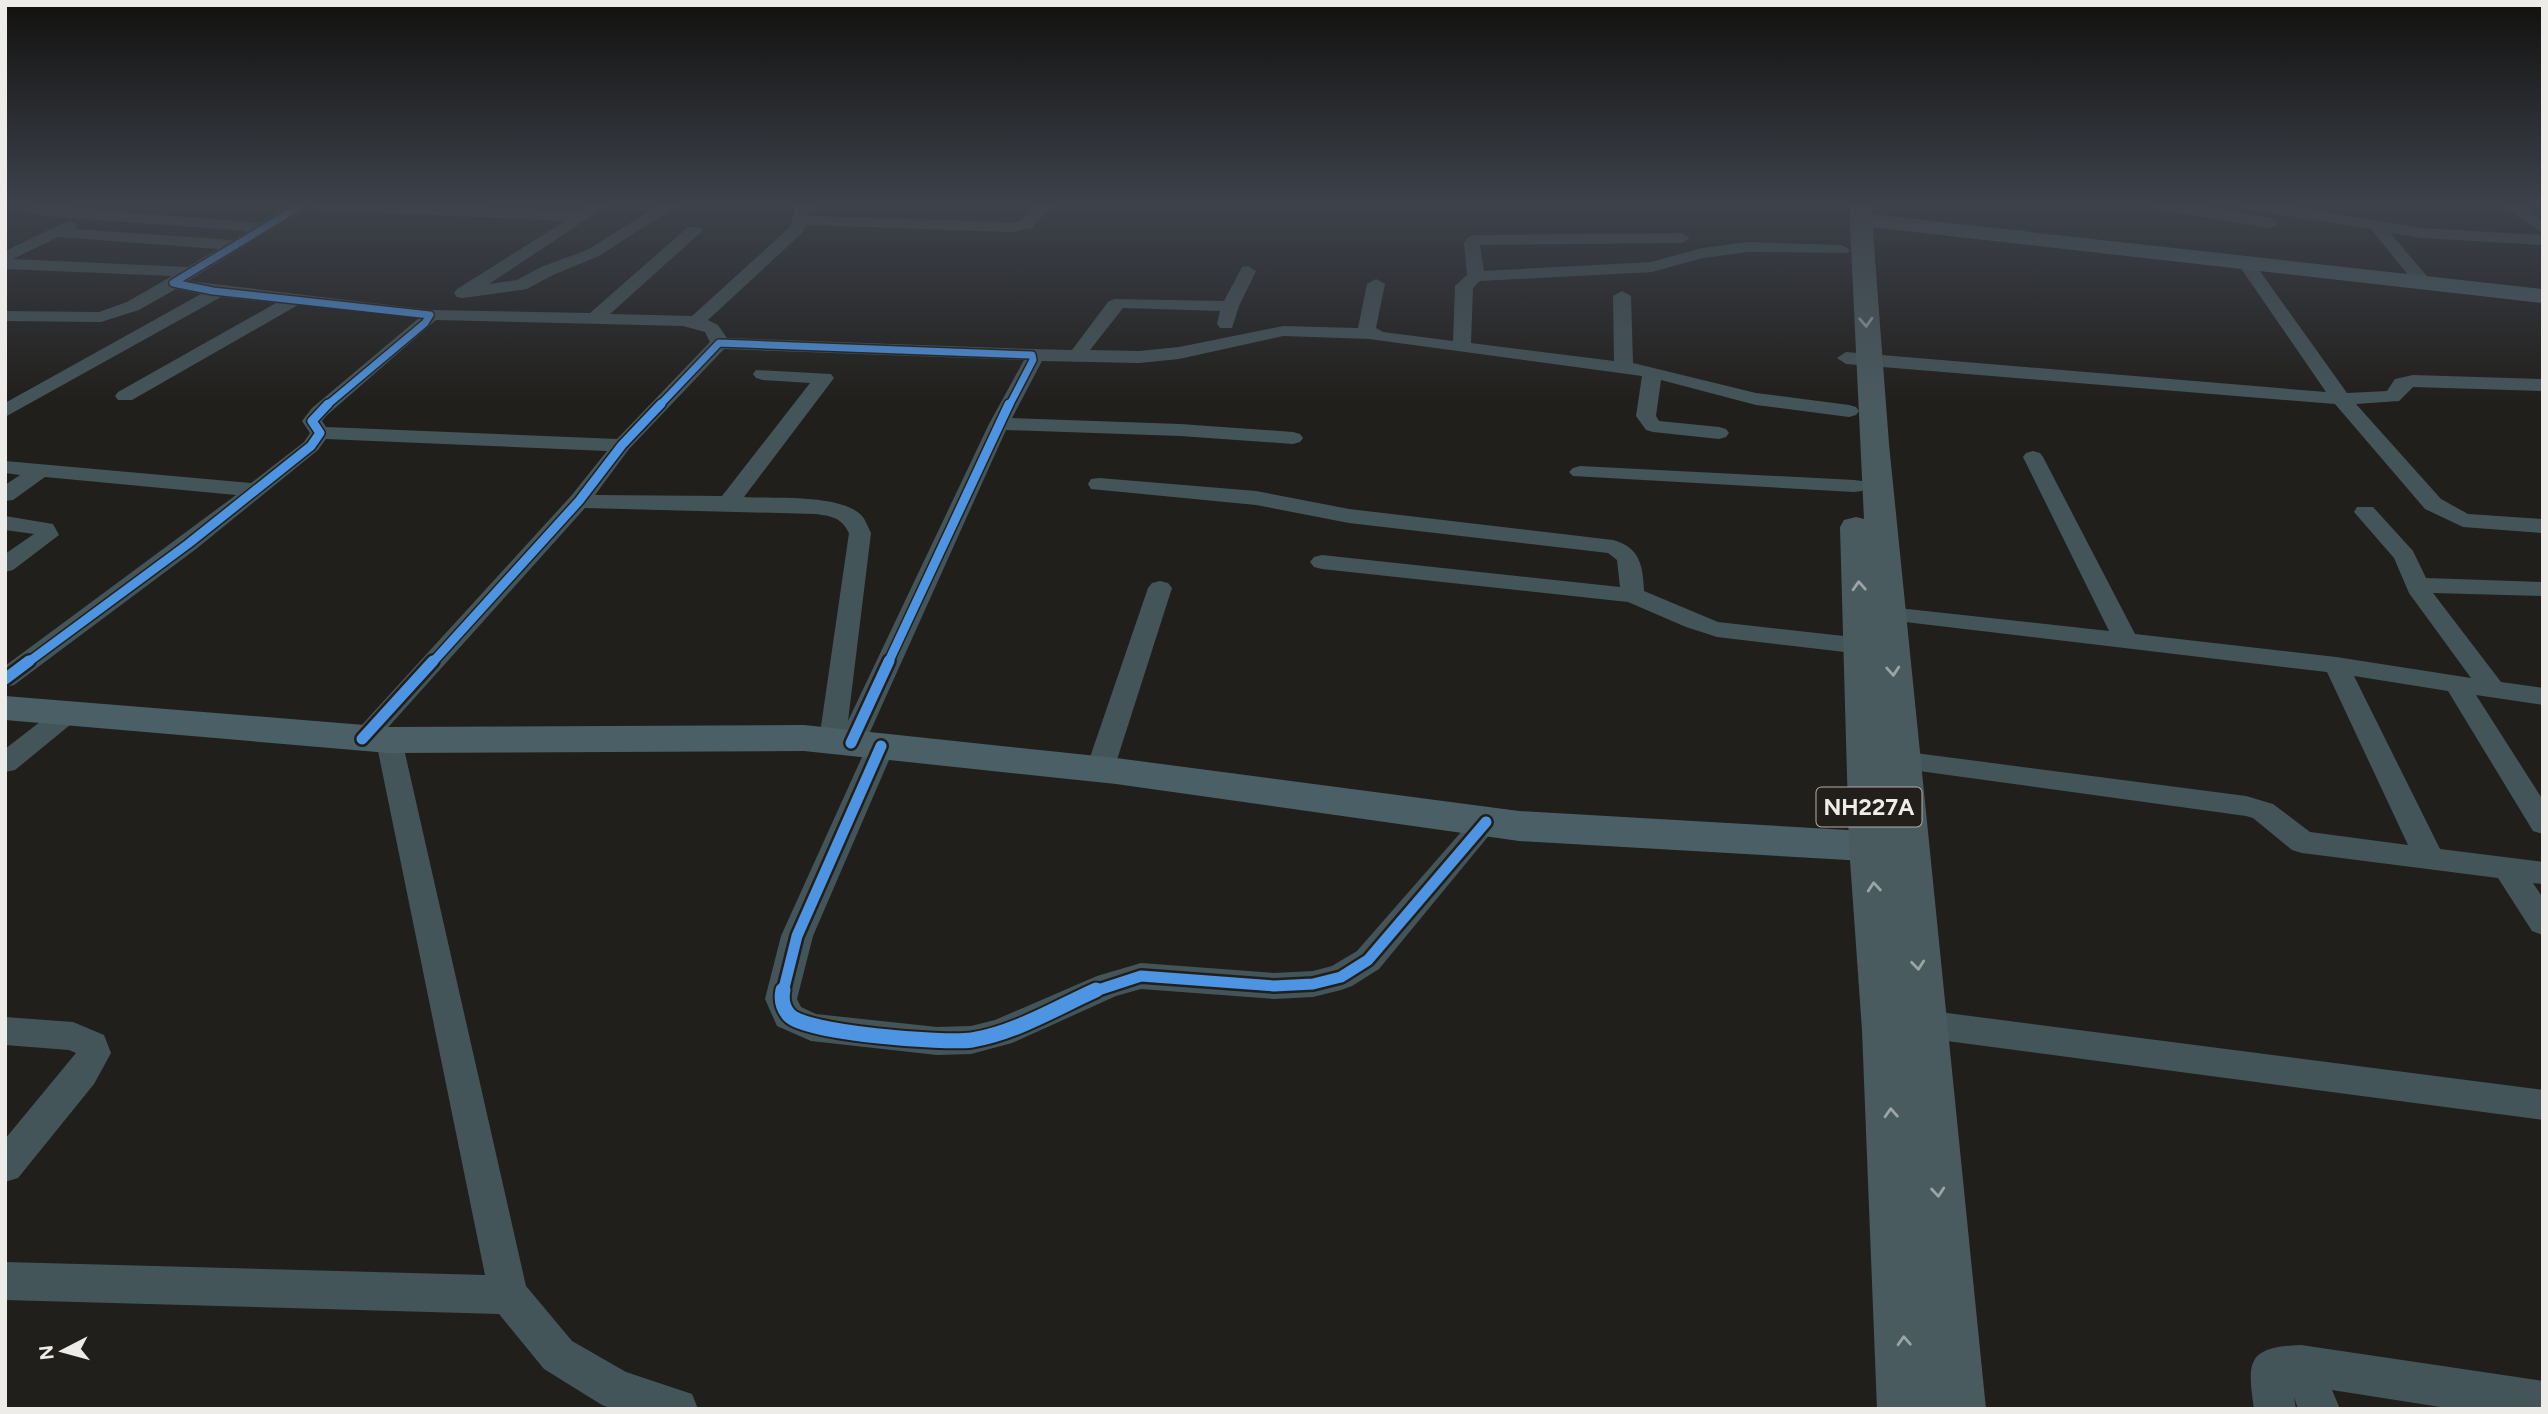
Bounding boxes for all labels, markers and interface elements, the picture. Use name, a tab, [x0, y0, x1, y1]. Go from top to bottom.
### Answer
one-way arrow	[1858, 317, 1873, 328]
one-way arrow	[1852, 580, 1867, 591]
one-way arrow	[1885, 666, 1900, 677]
road number: NH227A	[1816, 788, 1922, 827]
one-way arrow	[1867, 881, 1882, 892]
one-way arrow	[1910, 960, 1925, 971]
one-way arrow	[1884, 1108, 1899, 1119]
one-way arrow	[1930, 1187, 1945, 1198]
north arrow	[28, 1316, 98, 1386]
one-way arrow	[1896, 1335, 1911, 1346]
text: N	[34, 1344, 59, 1361]

